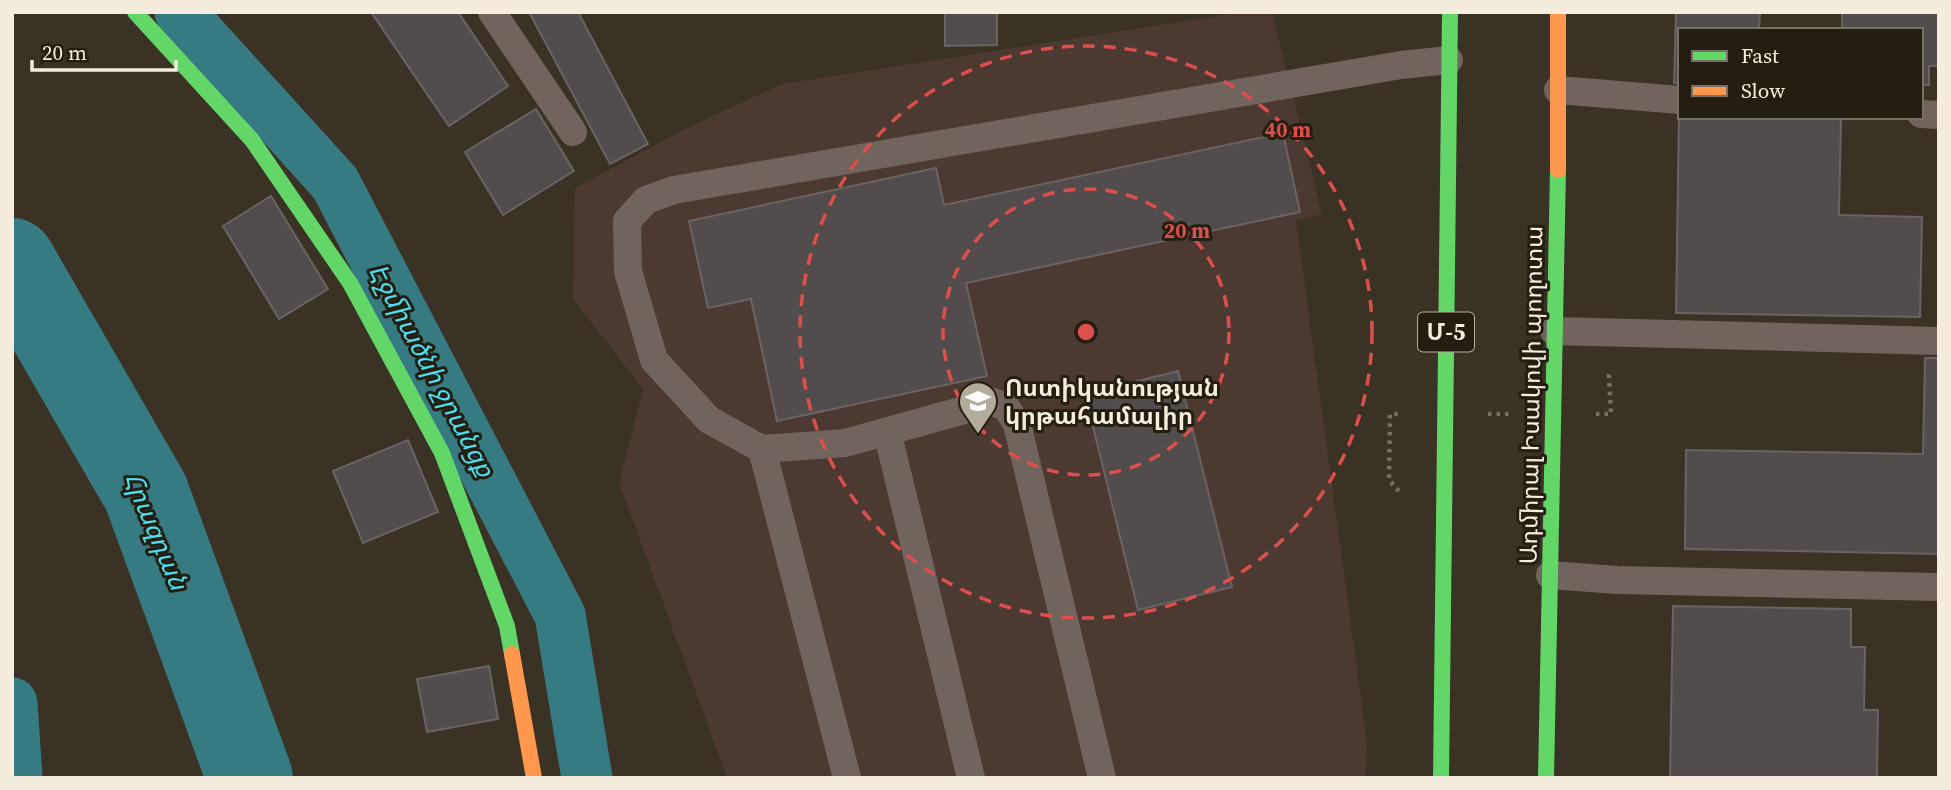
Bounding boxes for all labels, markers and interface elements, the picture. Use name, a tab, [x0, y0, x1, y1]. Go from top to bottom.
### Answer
scale bar	[32, 28, 175, 72]
legend	[1678, 28, 1923, 119]
text: 20 m	[42, 38, 87, 67]
text: Fast	[1741, 41, 1779, 70]
text: Slow	[1741, 76, 1785, 105]
text: 40 m	[1265, 115, 1311, 144]
text: 20 m	[1164, 216, 1210, 245]
street label: Ադմիրալ Իսակովի պողոտա	[1512, 225, 1550, 565]
water label: Էջմիածնի ջրանցք	[360, 257, 504, 485]
road number: Մ-5	[1418, 312, 1474, 352]
centre of rings	[1074, 320, 1098, 344]
place label: Ոստիկանության կրթահամալիր	[1005, 371, 1219, 432]
school or university icon: Ոստիկանության կրթահամալիր	[957, 380, 999, 435]
water label: Հրազդան	[115, 467, 197, 597]

